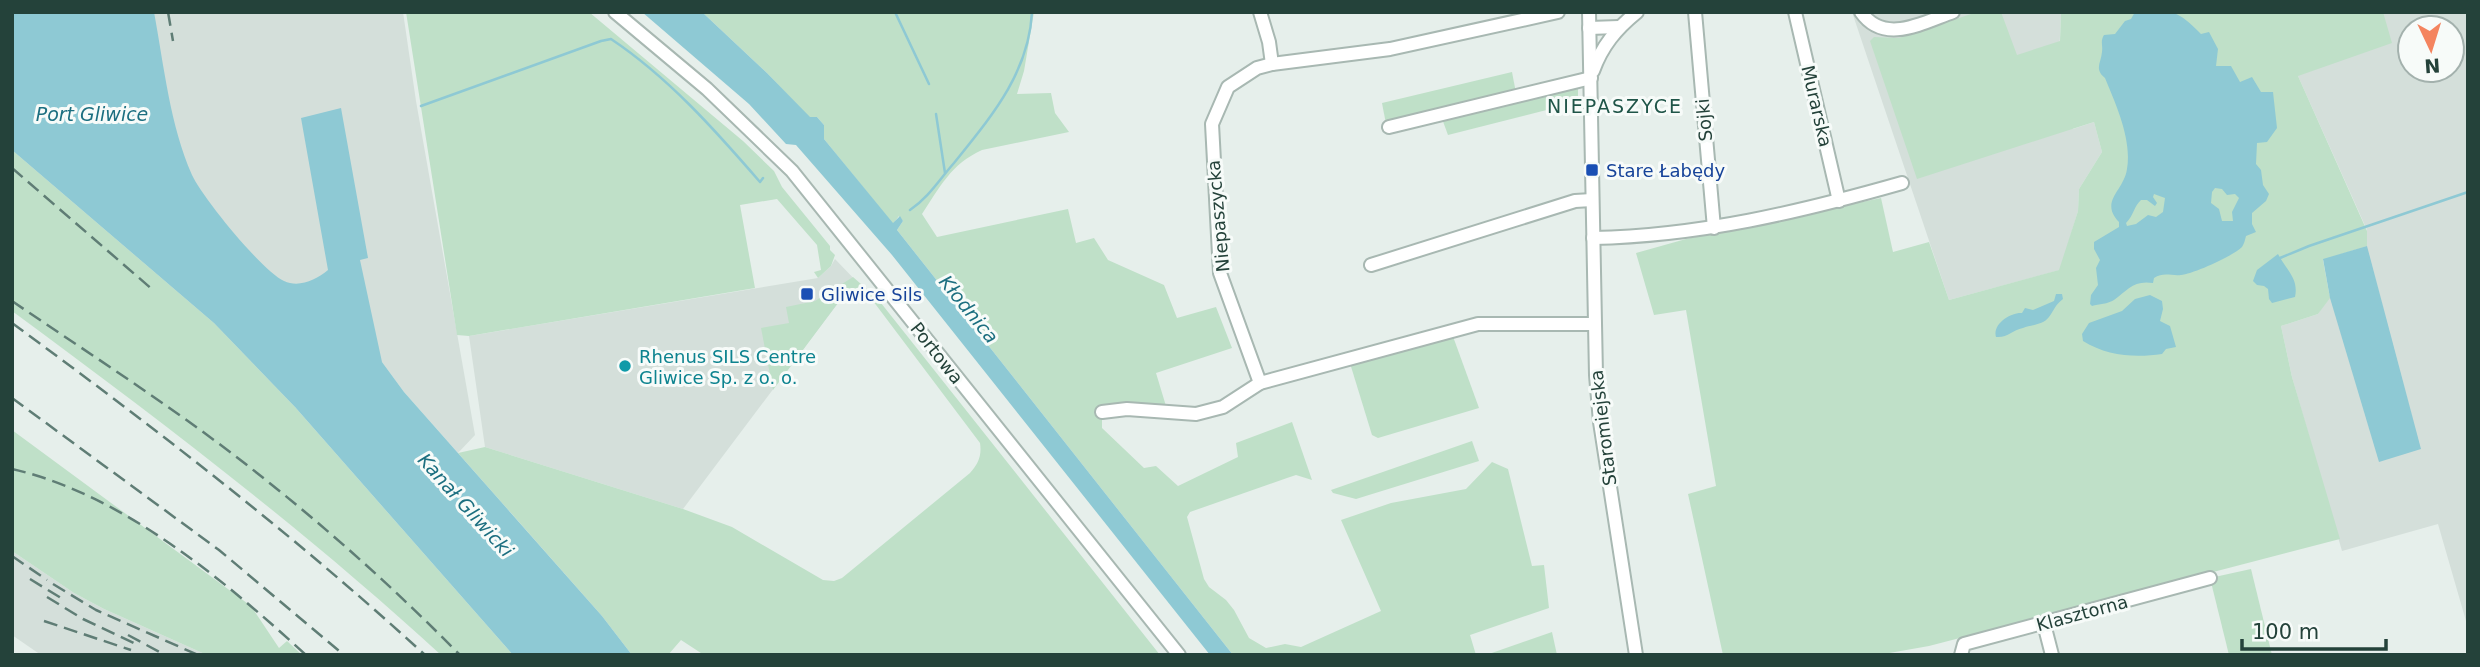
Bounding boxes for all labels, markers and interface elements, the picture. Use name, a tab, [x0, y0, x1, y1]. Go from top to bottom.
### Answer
north arrow	[2396, 14, 2466, 84]
text: N	[2423, 54, 2441, 77]
street label: Murarska	[1797, 63, 1837, 149]
district label: NIEPASZYCE	[1547, 95, 1683, 117]
street label: Sojki	[1692, 98, 1716, 142]
water label: Port Gliwice	[36, 103, 148, 125]
street label: Niepaszycka	[1203, 159, 1233, 273]
place label: Stare Łabędy	[1606, 160, 1725, 181]
marker: Stare Łabędy	[1584, 162, 1600, 178]
water label: Kłodnica	[935, 271, 1003, 347]
place label: Gliwice Sils	[821, 284, 922, 305]
marker: Gliwice Sils	[799, 286, 815, 302]
street label: Portowa	[906, 318, 968, 388]
place label: Rhenus SILS Centre Gliwice Sp. z o. o.	[639, 346, 816, 388]
marker: Rhenus SILS Centre Gliwice Sp. z o. o.	[617, 358, 633, 374]
street label: Staromiejska	[1585, 369, 1621, 487]
water label: Kanał Gliwicki	[414, 449, 519, 562]
street label: Klasztorna	[2034, 591, 2130, 635]
scale bar	[2242, 608, 2386, 652]
text: 100 m	[2252, 620, 2319, 644]

